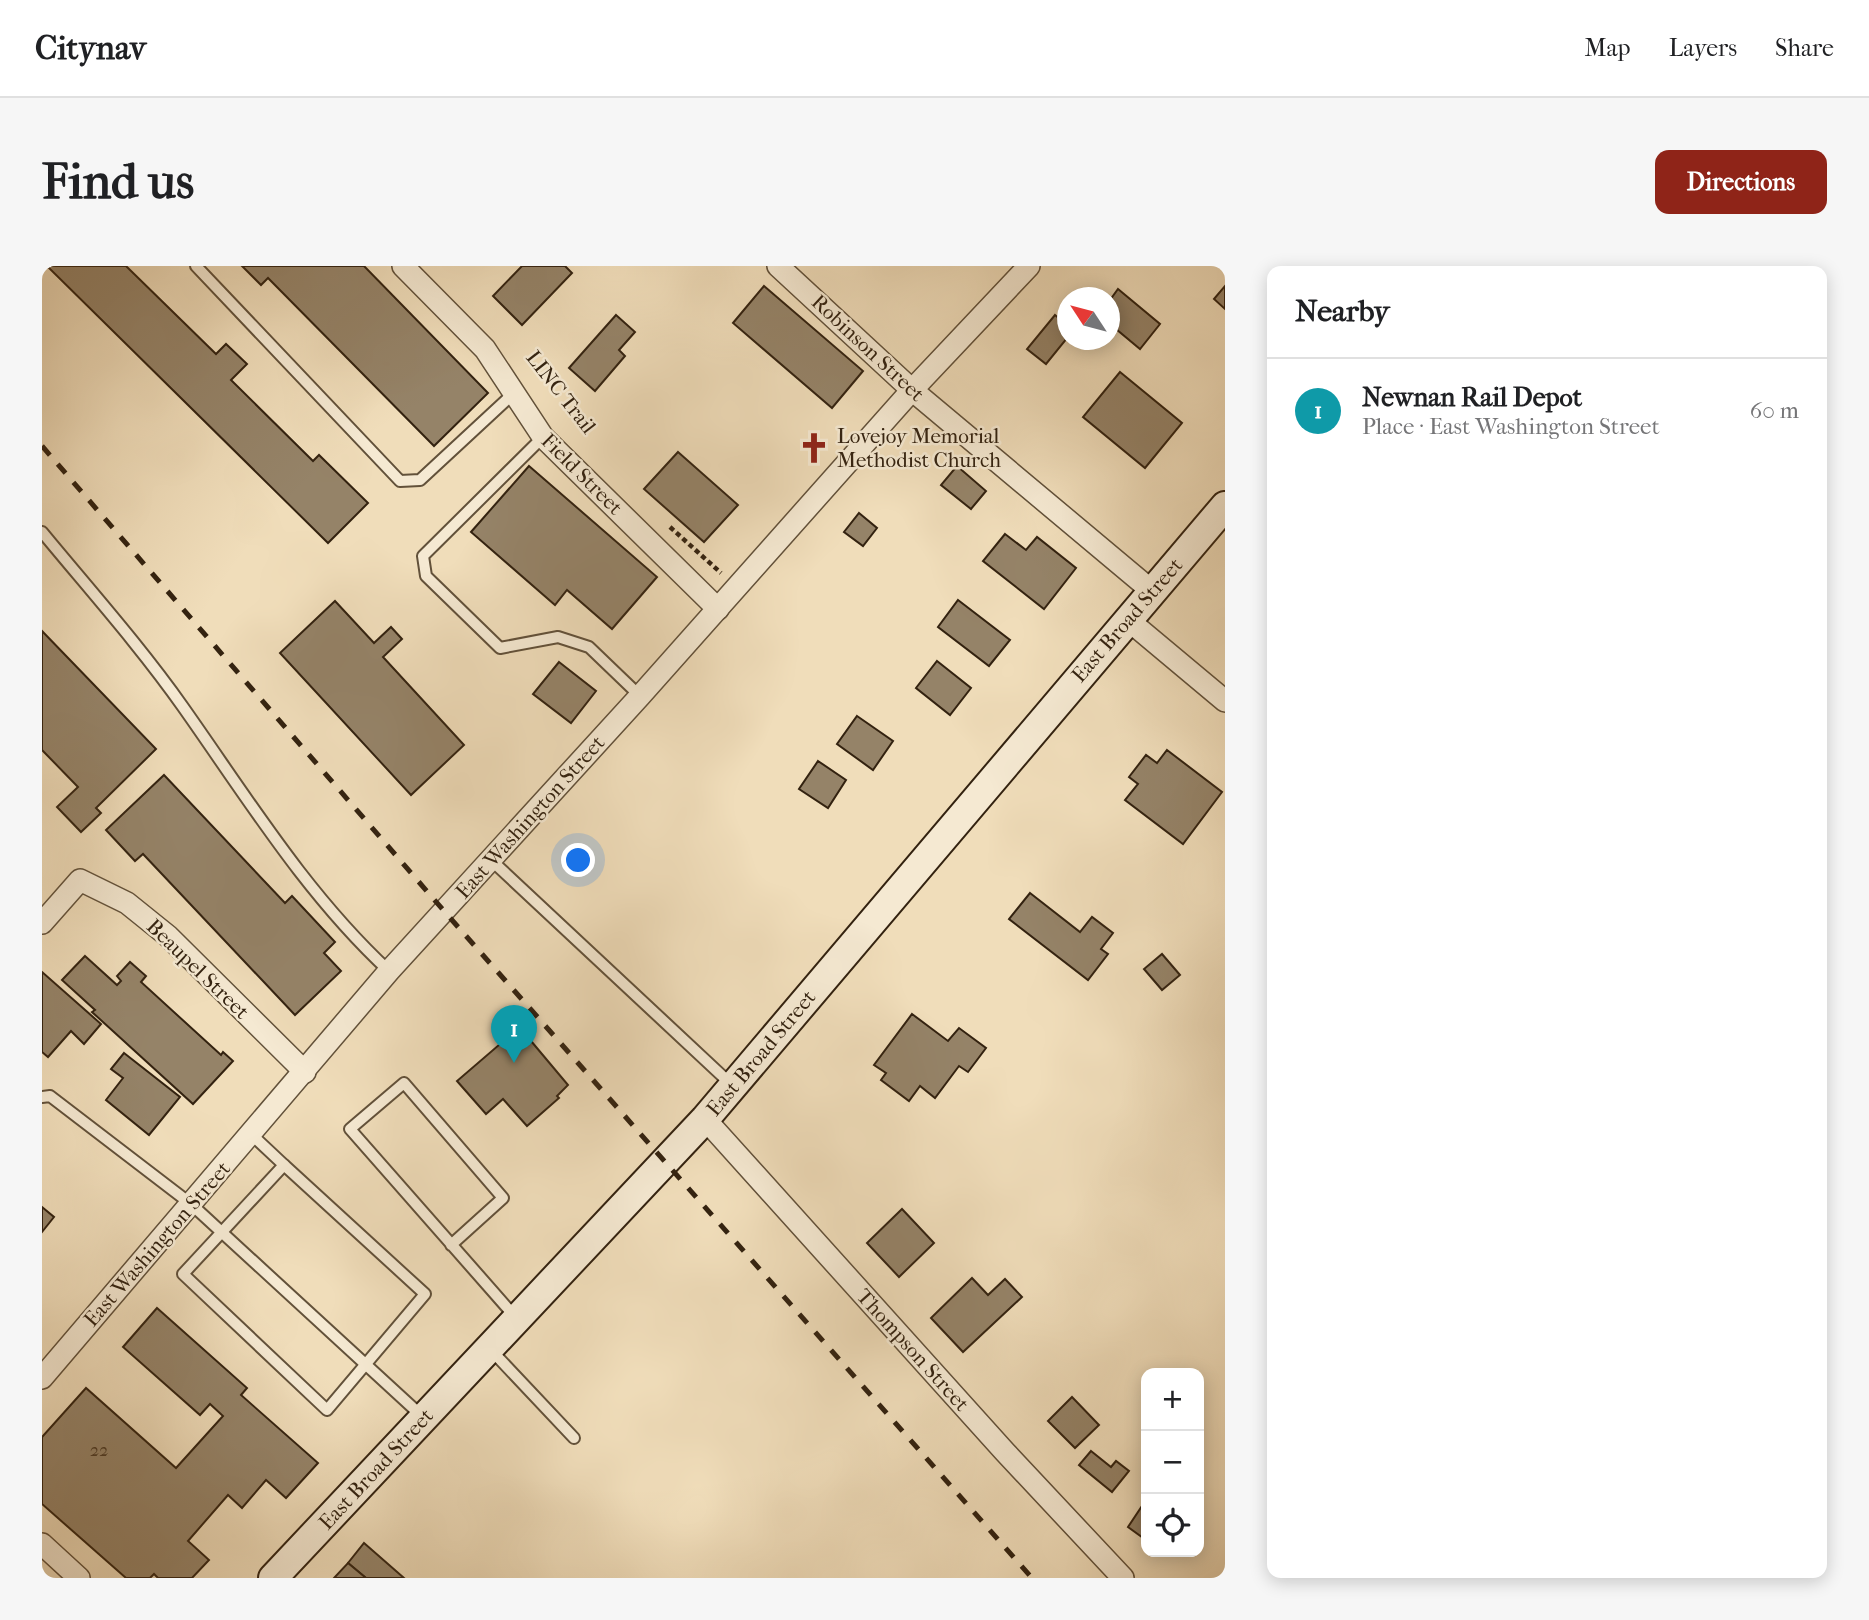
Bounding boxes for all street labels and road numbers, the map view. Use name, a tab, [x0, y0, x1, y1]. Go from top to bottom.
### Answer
street label: Robinson Street	[807, 290, 930, 407]
street label: LINC Trail	[521, 346, 601, 438]
street label: Field Street	[537, 429, 628, 520]
street label: East Broad Street	[1067, 553, 1188, 687]
street label: East Washington Street	[451, 730, 610, 903]
street label: Beaupel Street	[142, 914, 255, 1024]
street label: East Broad Street	[702, 985, 821, 1121]
street label: East Washington Street	[79, 1156, 235, 1331]
street label: Thompson Street	[852, 1284, 974, 1416]
street label: East Broad Street	[314, 1403, 438, 1534]

